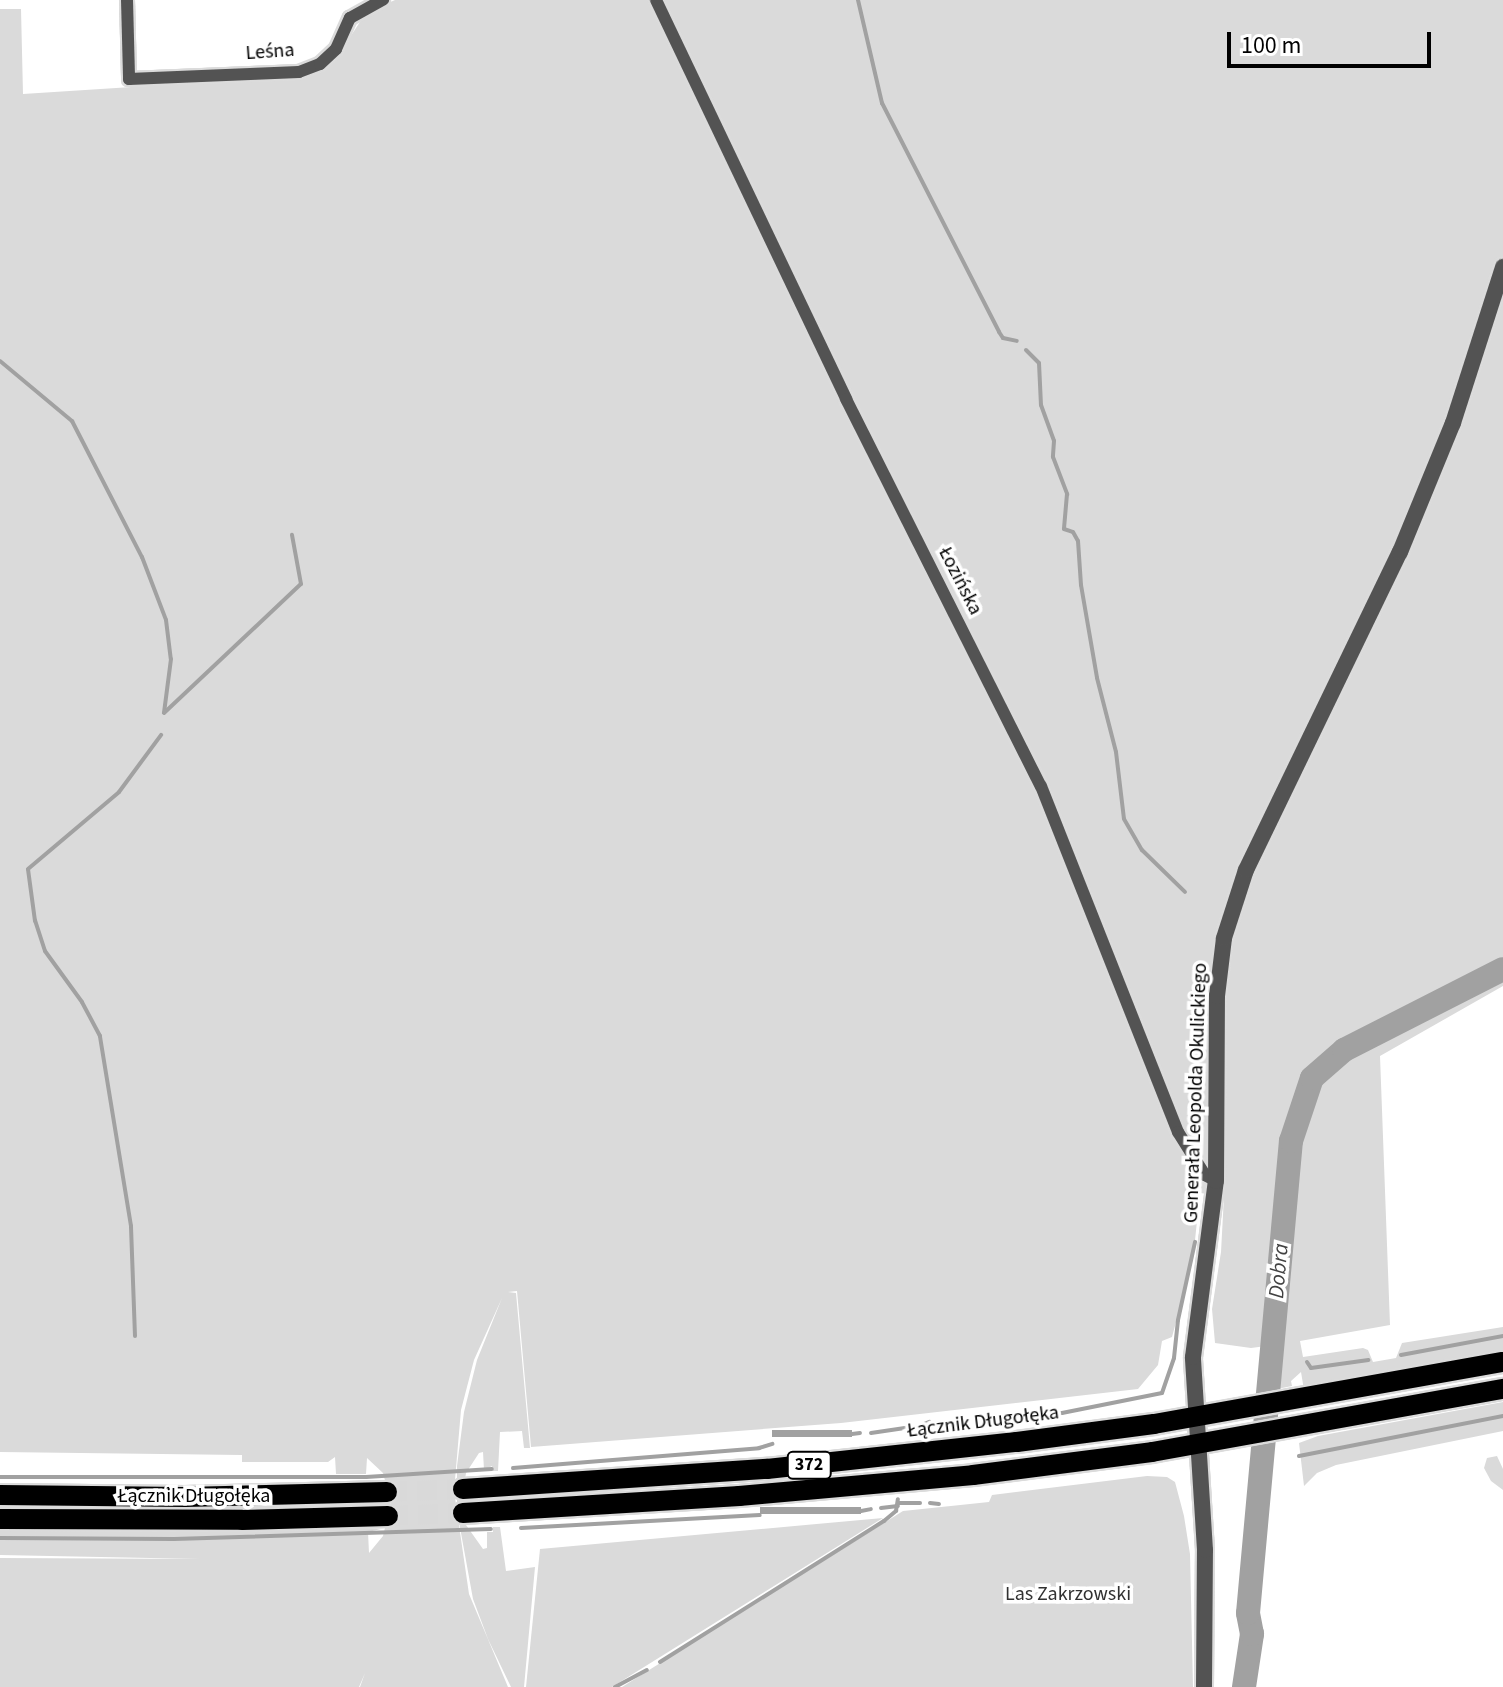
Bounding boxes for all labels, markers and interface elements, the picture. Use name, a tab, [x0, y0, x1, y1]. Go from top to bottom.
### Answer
scale bar	[1231, 16, 1435, 66]
text: 100 m	[1241, 28, 1301, 63]
street label: Leśna	[245, 38, 295, 66]
street label: Łozińska	[933, 543, 987, 619]
street label: Generała Leopolda Okulickiego	[1179, 963, 1213, 1223]
water label: Dobra	[1263, 1242, 1295, 1300]
street label: Łącznik Długołęka	[906, 1401, 1060, 1443]
road number: 372	[785, 1451, 833, 1479]
street label: Łącznik Długołęka	[118, 1484, 270, 1508]
park label: Las Zakrzowski	[1005, 1582, 1131, 1606]

